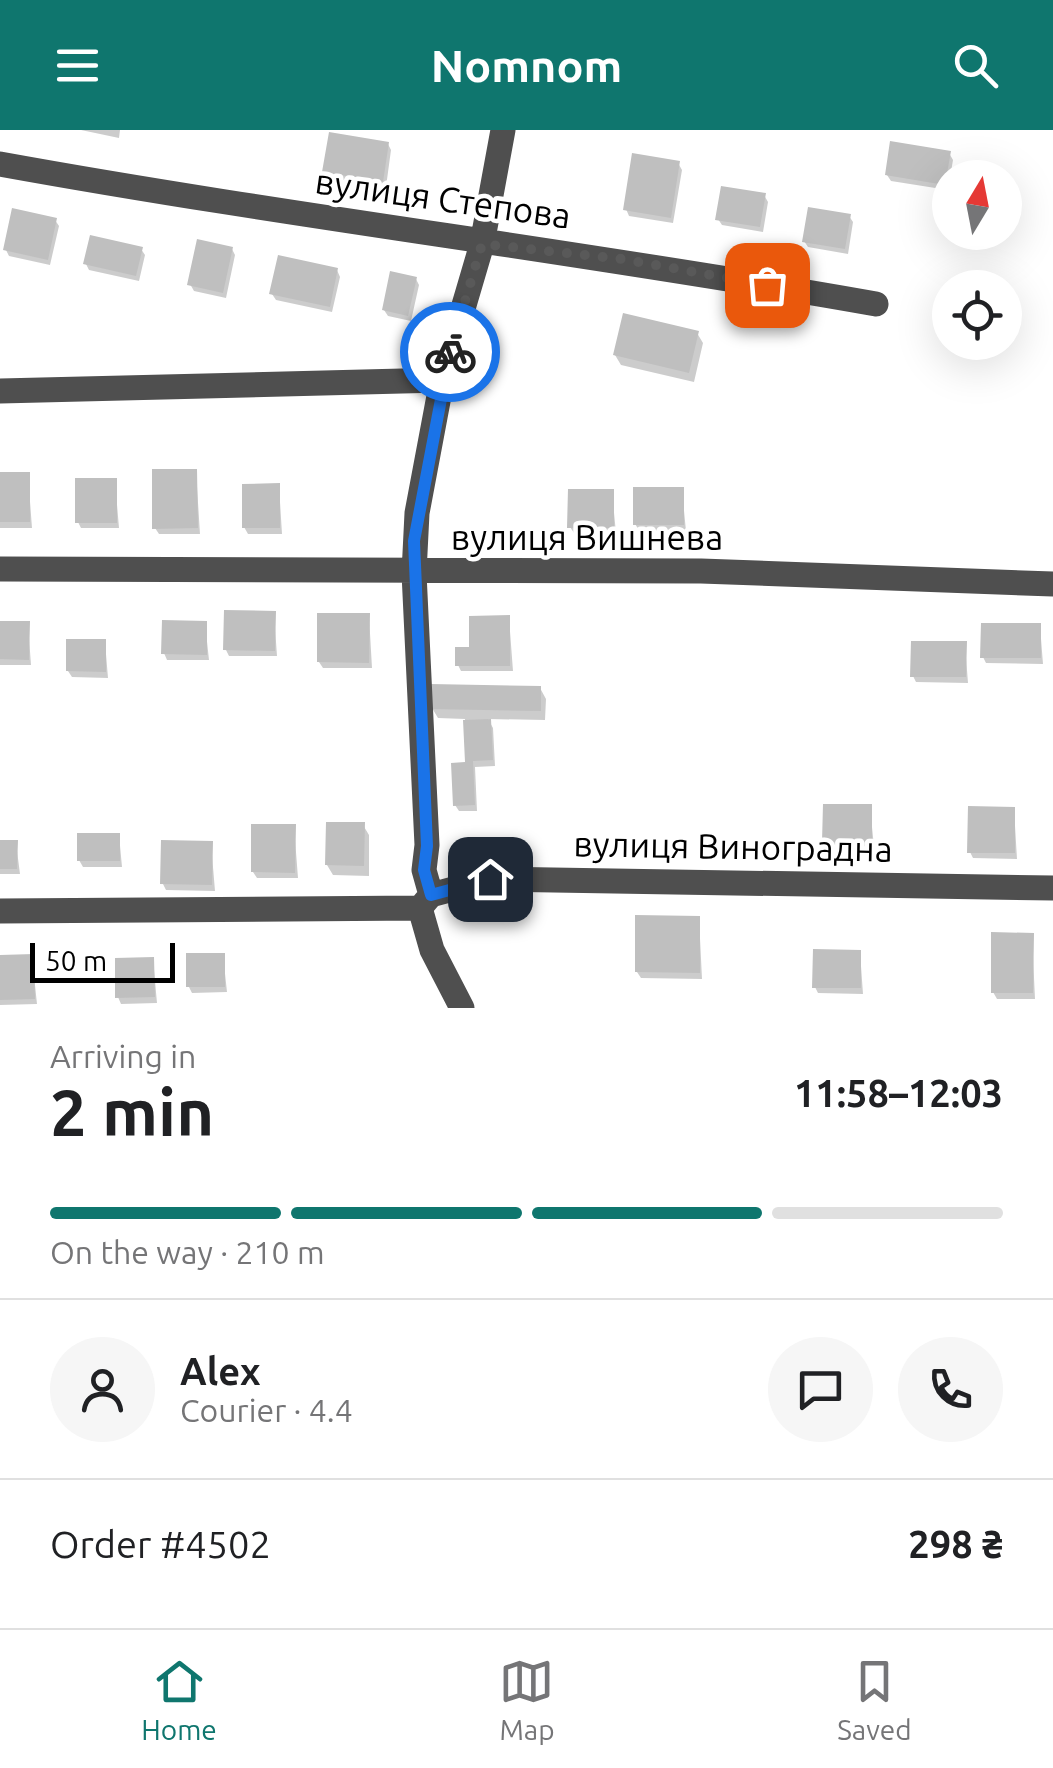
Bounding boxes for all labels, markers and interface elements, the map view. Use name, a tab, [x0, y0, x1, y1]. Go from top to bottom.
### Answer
icon: menu	[50, 38, 105, 93]
icon: search	[948, 38, 1003, 93]
text: Nomnom	[431, 40, 622, 91]
street label: вулиця Степова	[313, 160, 573, 236]
north arrow	[932, 160, 1022, 250]
map controls	[932, 160, 1022, 360]
pin	[725, 243, 810, 328]
icon: bag	[740, 258, 795, 313]
button: locate	[932, 270, 1022, 360]
courier	[400, 302, 500, 402]
icon: bike	[423, 325, 478, 380]
street label: вулиця Вишнева	[451, 517, 723, 557]
street label: вулиця Виноградна	[573, 823, 893, 869]
pin	[448, 837, 533, 922]
icon: home	[463, 852, 518, 907]
scale bar	[30, 938, 175, 983]
text: 50 m	[45, 945, 107, 976]
text: Arriving in	[50, 1038, 196, 1074]
text: 11:58–12:03	[794, 1072, 1003, 1114]
text: 2 min	[50, 1075, 214, 1148]
text: On the way · 210 m	[50, 1234, 325, 1270]
button: person	[50, 1337, 155, 1442]
button: chat	[768, 1337, 873, 1442]
button: phone	[898, 1337, 1003, 1442]
text: Alex	[180, 1350, 261, 1392]
text: Courier · 4.4	[180, 1392, 353, 1428]
text: Order #4502	[50, 1523, 271, 1565]
text: 298 ₴	[908, 1523, 1003, 1565]
tab: Home	[141, 1654, 217, 1745]
tab: Map	[499, 1654, 555, 1745]
tab: Saved	[837, 1654, 912, 1745]

